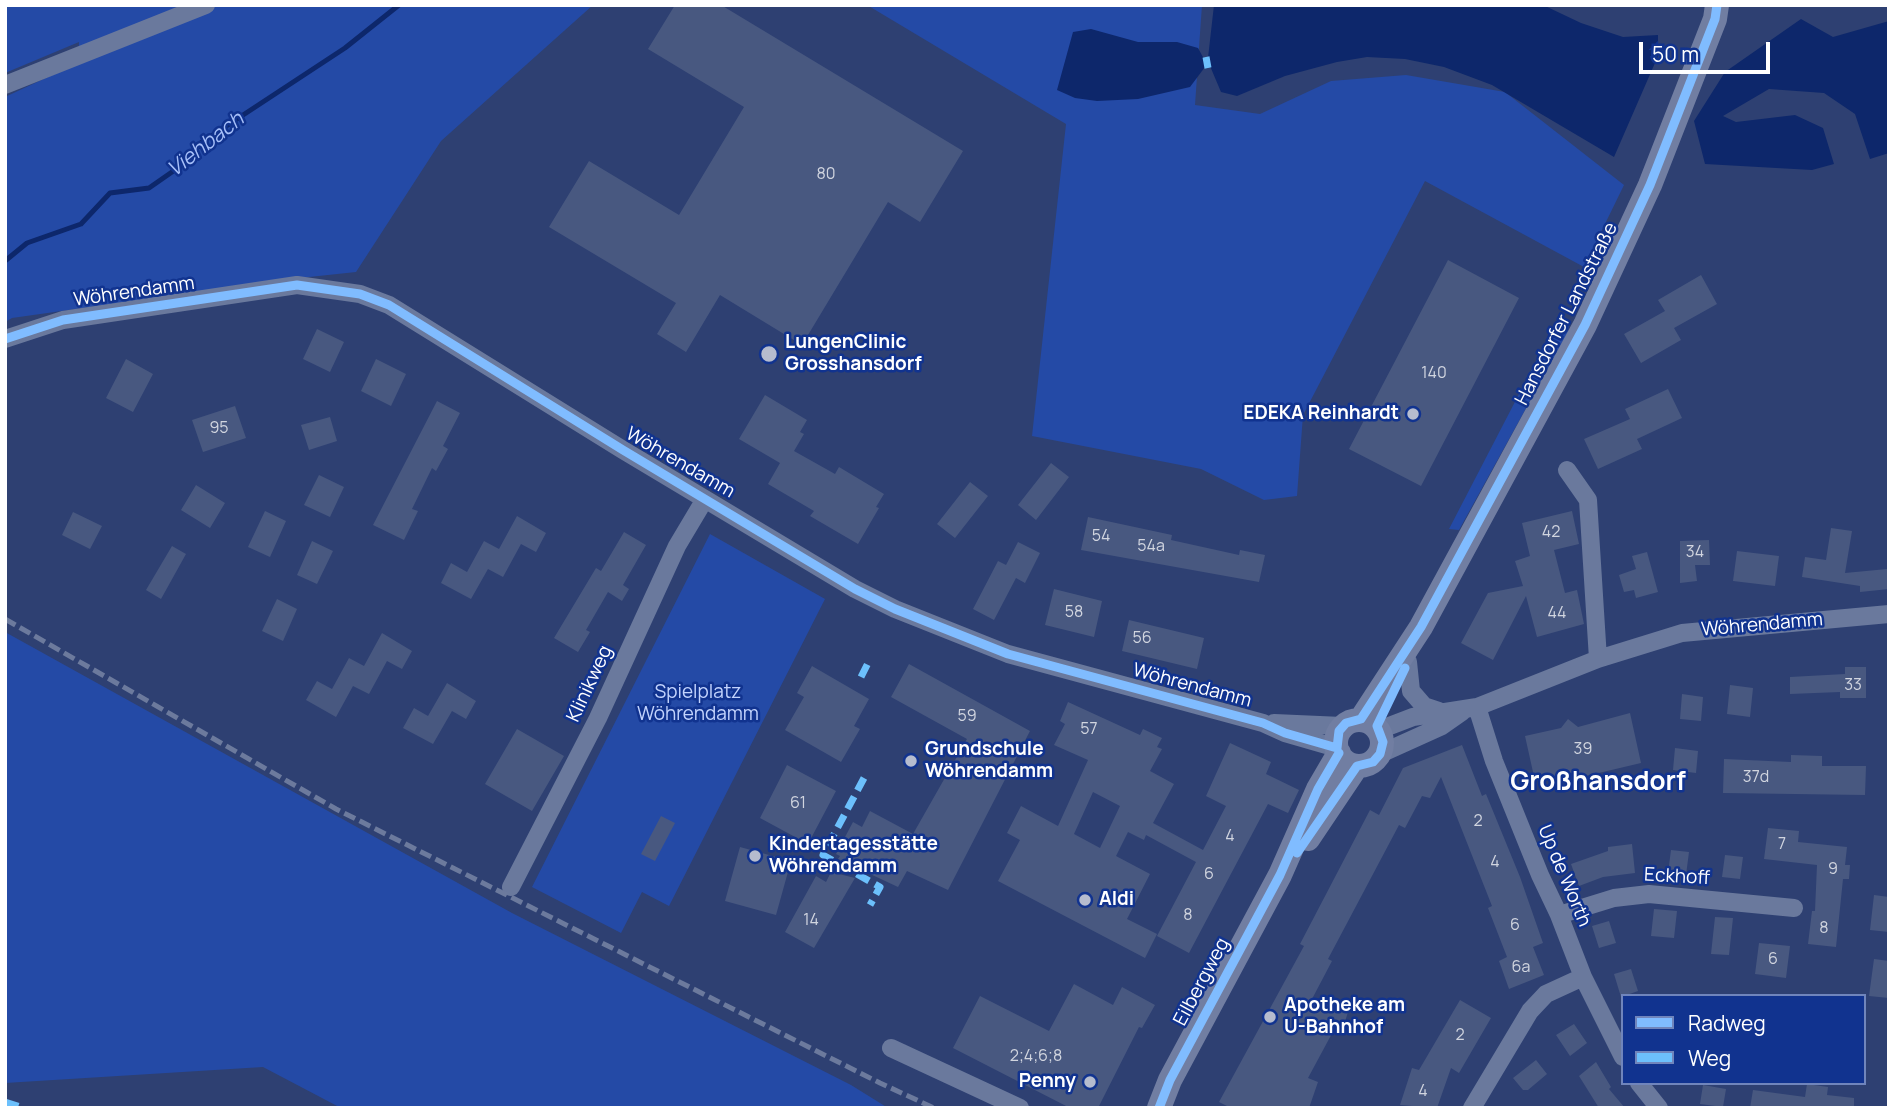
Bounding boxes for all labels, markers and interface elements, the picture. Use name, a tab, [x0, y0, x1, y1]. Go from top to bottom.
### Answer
scale bar	[1642, 28, 1773, 72]
text: 50 m	[1652, 40, 1699, 68]
water label: Viehbach	[163, 107, 249, 183]
house number: 80	[816, 165, 836, 185]
street label: Hansdorfer Landstraße	[1511, 219, 1623, 409]
street label: Wöhrendamm	[72, 272, 196, 312]
place label: LungenClinic Grosshansdorf	[785, 332, 922, 376]
marker: LungenClinic Grosshansdorf	[759, 344, 779, 364]
house number: 140	[1421, 364, 1447, 384]
place label: EDEKA Reinhardt	[1243, 403, 1399, 425]
marker: EDEKA Reinhardt	[1405, 406, 1421, 422]
house number: 95	[209, 419, 229, 439]
street label: Wöhrendamm	[622, 423, 738, 503]
house number: 42	[1542, 523, 1560, 543]
house number: 54	[1092, 527, 1110, 547]
house number: 54a	[1137, 537, 1165, 557]
house number: 34	[1686, 543, 1704, 563]
house number: 58	[1065, 603, 1083, 623]
house number: 44	[1547, 604, 1567, 624]
street label: Wöhrendamm	[1700, 608, 1824, 642]
house number: 56	[1132, 629, 1152, 649]
street label: Klinikweg	[562, 642, 618, 726]
street label: Wöhrendamm	[1130, 659, 1254, 713]
house number: 33	[1844, 676, 1862, 696]
park label: Spielplatz Wöhrendamm	[637, 682, 759, 726]
house number: 59	[957, 707, 977, 727]
house number: 57	[1080, 720, 1098, 740]
place label: Grundschule Wöhrendamm	[925, 739, 1053, 783]
house number: 39	[1574, 740, 1592, 760]
marker: Grundschule Wöhrendamm	[903, 753, 919, 769]
district label: Großhansdorf	[1510, 767, 1686, 799]
house number: 37d	[1743, 768, 1769, 788]
house number: 61	[790, 794, 806, 814]
house number: 2	[1473, 812, 1483, 832]
street label: Up de Worth	[1532, 822, 1596, 930]
house number: 4	[1225, 827, 1235, 847]
place label: Kindertagesstätte Wöhrendamm	[769, 834, 938, 878]
house number: 7	[1778, 835, 1786, 855]
marker: Kindertagesstätte Wöhrendamm	[747, 848, 763, 864]
house number: 4	[1490, 853, 1500, 873]
house number: 9	[1828, 860, 1838, 880]
street label: Eckhoff	[1644, 864, 1710, 890]
house number: 6	[1204, 865, 1214, 885]
place label: Aldi	[1099, 889, 1134, 911]
marker: Aldi	[1077, 892, 1093, 908]
house number: 8	[1183, 906, 1193, 926]
house number: 14	[803, 911, 819, 931]
house number: 6	[1510, 916, 1520, 936]
house number: 8	[1819, 919, 1829, 939]
street label: Eilbergweg	[1169, 934, 1235, 1030]
house number: 6	[1768, 950, 1778, 970]
house number: 6a	[1512, 958, 1530, 978]
legend	[1621, 994, 1866, 1085]
place label: Apotheke am U-Bahnhof	[1284, 995, 1405, 1039]
marker: Apotheke am U-Bahnhof	[1262, 1009, 1278, 1025]
text: Radweg	[1688, 1009, 1766, 1037]
house number: 2	[1455, 1026, 1465, 1046]
text: Weg	[1688, 1044, 1731, 1072]
house number: 2;4;6;8	[1010, 1047, 1062, 1067]
place label: Penny	[1019, 1071, 1076, 1093]
marker: Penny	[1082, 1074, 1098, 1090]
house number: 4	[1418, 1082, 1428, 1102]

